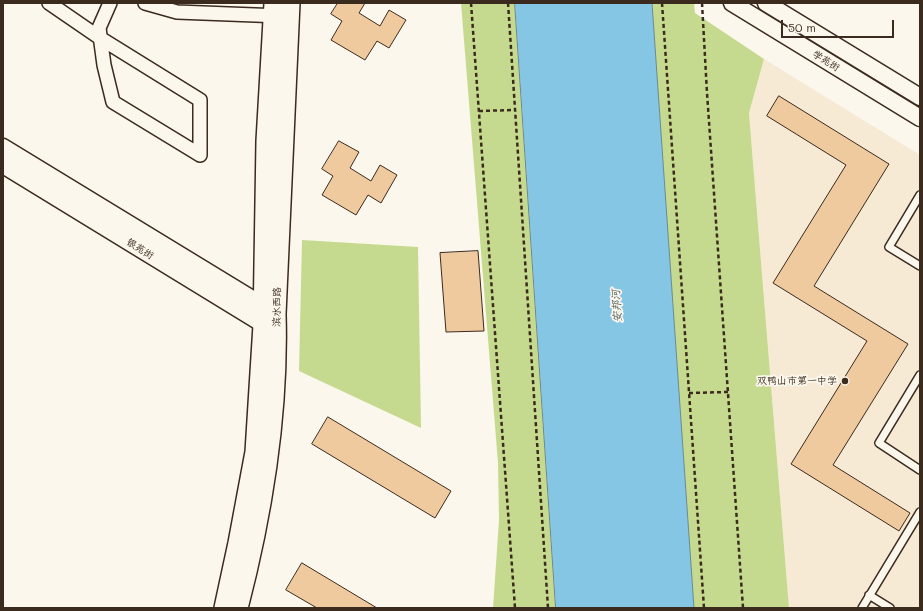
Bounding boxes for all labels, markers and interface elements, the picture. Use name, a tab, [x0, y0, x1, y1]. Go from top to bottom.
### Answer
scale bar	[783, 12, 896, 38]
text: 50 m	[788, 19, 816, 35]
street label: 学苑街	[810, 48, 842, 74]
street label: 银苑街	[124, 236, 156, 262]
street label: 滨水西路	[271, 287, 283, 327]
water label: 安邦河	[609, 289, 625, 323]
place label: 双鸭山市第一中学	[757, 375, 837, 387]
marker: 双鸭山市第一中学	[840, 376, 850, 386]

